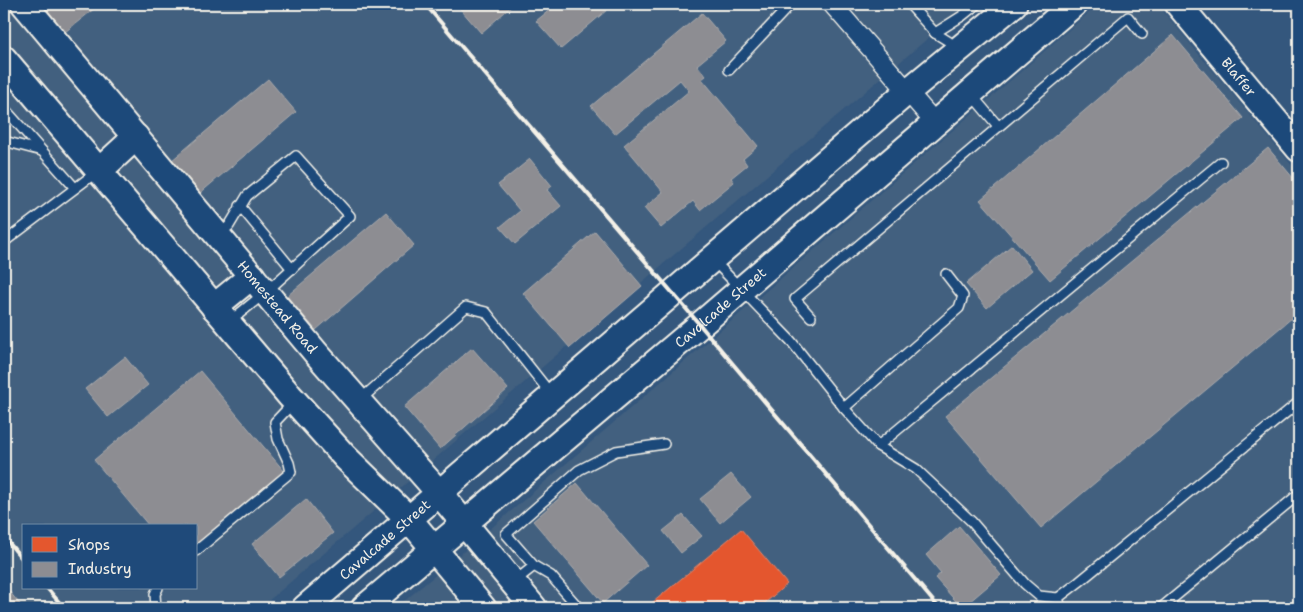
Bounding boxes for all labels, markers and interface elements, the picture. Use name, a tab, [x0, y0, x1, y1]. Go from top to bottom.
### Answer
street label: Blaffer	[1217, 54, 1261, 100]
street label: Homestead Road	[233, 257, 322, 357]
street label: Cavalcade Street	[671, 263, 770, 352]
street label: Cavalcade Street	[335, 496, 434, 584]
legend	[22, 524, 198, 590]
text: Shops	[68, 535, 110, 555]
text: Industry	[68, 559, 132, 579]

